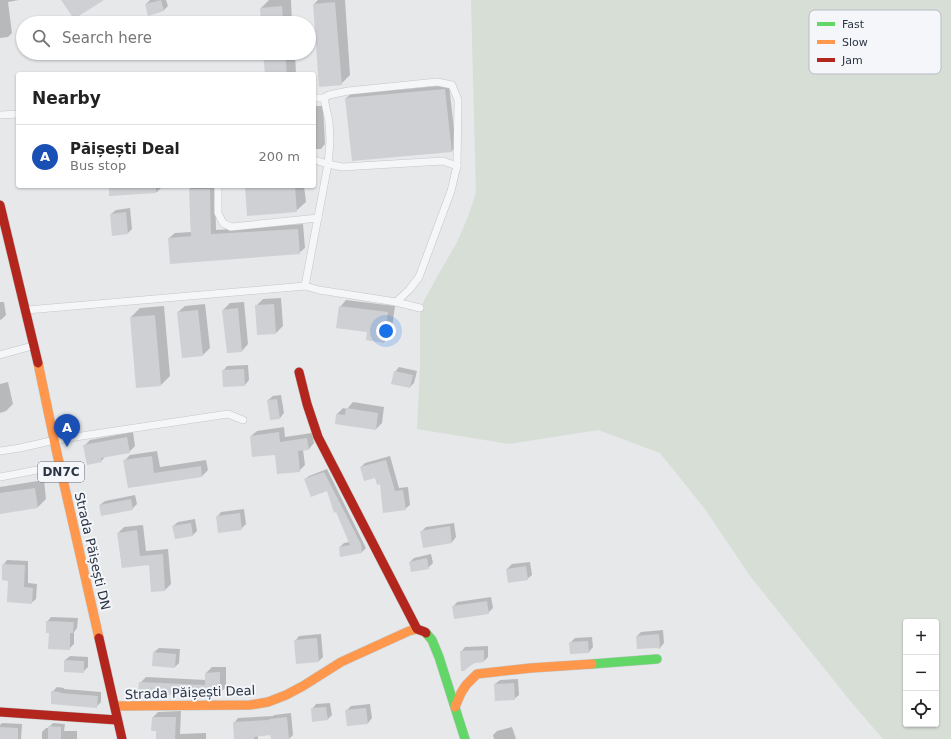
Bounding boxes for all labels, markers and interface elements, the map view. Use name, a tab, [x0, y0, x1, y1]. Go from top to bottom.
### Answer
legend	[809, 10, 941, 74]
search box	[16, 16, 316, 60]
text: Fast	[842, 18, 865, 31]
icon: search	[30, 27, 52, 49]
text: Search here	[62, 29, 152, 47]
text: Slow	[842, 36, 868, 49]
text: Jam	[841, 54, 863, 67]
text: Nearby	[32, 88, 101, 108]
text: Păișești Deal	[70, 140, 180, 158]
text: A	[40, 149, 50, 164]
text: 200 m	[258, 149, 300, 164]
text: Bus stop	[70, 158, 126, 173]
your location	[376, 321, 396, 341]
pin: A	[54, 414, 80, 447]
road number: DN7C	[38, 462, 84, 482]
street label: Strada Păișești DN	[72, 491, 113, 612]
map controls	[903, 619, 939, 727]
button: +	[903, 619, 939, 655]
button: −	[903, 655, 939, 691]
street label: Strada Păișești Deal	[125, 683, 255, 702]
button: locate	[903, 691, 939, 727]

